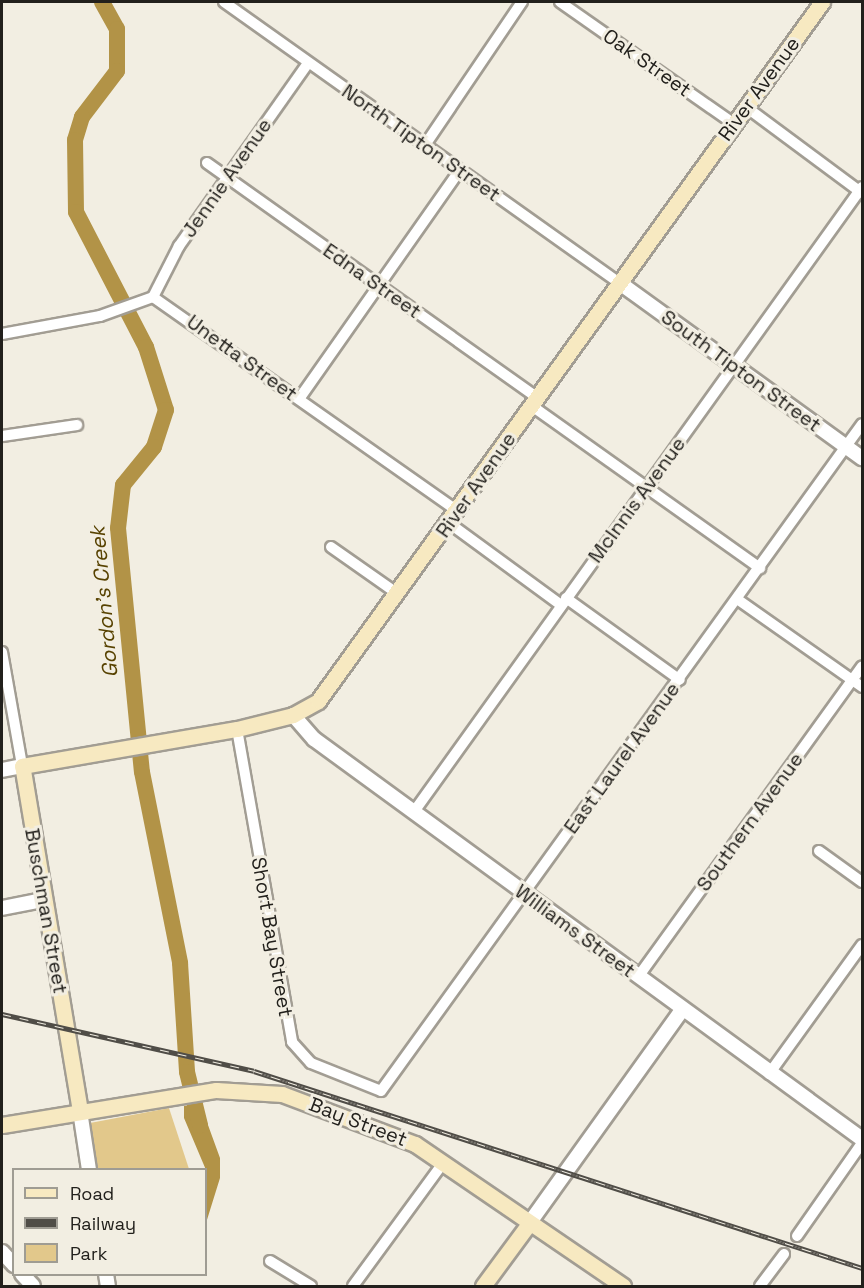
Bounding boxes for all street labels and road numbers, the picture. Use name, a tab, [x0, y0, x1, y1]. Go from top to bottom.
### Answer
street label: Oak Street	[598, 24, 696, 102]
street label: River Avenue	[713, 32, 805, 146]
street label: North Tipton Street	[337, 79, 505, 207]
street label: Jennie Avenue	[177, 114, 277, 242]
street label: Edna Street	[318, 238, 426, 324]
street label: South Tipton Street	[656, 305, 826, 437]
street label: Unetta Street	[182, 310, 302, 406]
street label: River Avenue	[431, 428, 521, 542]
street label: McInnis Avenue	[583, 432, 691, 568]
street label: East Laurel Avenue	[559, 678, 685, 838]
street label: Southern Avenue	[692, 748, 808, 896]
street label: Buschman Street	[20, 826, 72, 996]
street label: Short Bay Street	[246, 855, 298, 1019]
street label: Williams Street	[510, 879, 640, 983]
street label: Bay Street	[306, 1092, 410, 1152]

